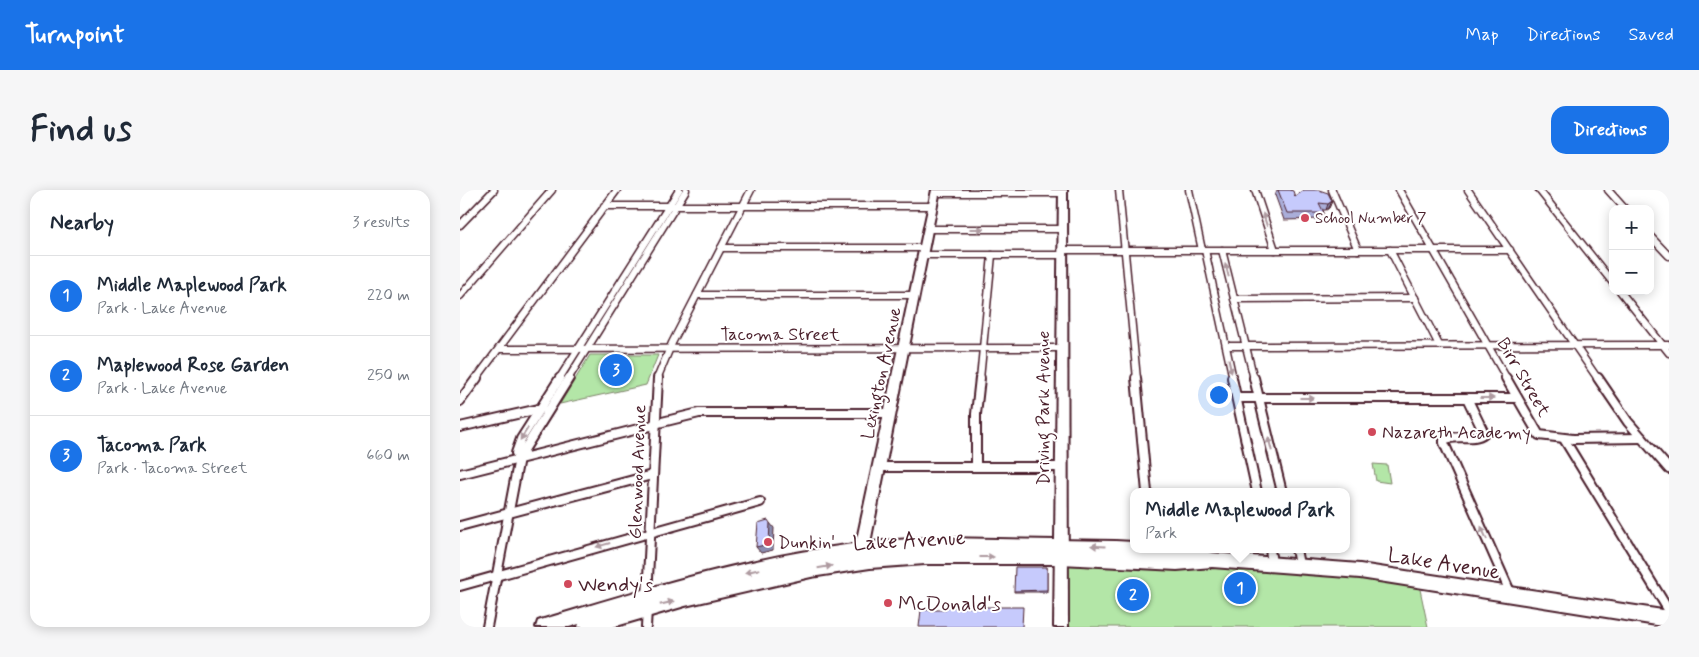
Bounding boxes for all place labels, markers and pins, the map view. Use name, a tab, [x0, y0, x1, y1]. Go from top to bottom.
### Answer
place label: School Number 7	[1315, 209, 1426, 229]
marker: School Number 7	[1299, 212, 1311, 224]
pin: 3	[600, 351, 632, 389]
place label: Nazareth Academy	[1382, 421, 1531, 445]
marker: Nazareth Academy	[1366, 426, 1378, 438]
place label: Dunkin'	[778, 531, 835, 555]
marker: Dunkin'	[762, 536, 774, 548]
pin: 1	[1224, 569, 1256, 607]
place label: Wendy's	[578, 571, 653, 599]
pin: 2	[1117, 576, 1149, 614]
marker: Wendy's	[562, 578, 574, 590]
place label: McDonald's	[898, 590, 1001, 618]
marker: McDonald's	[882, 597, 894, 609]

